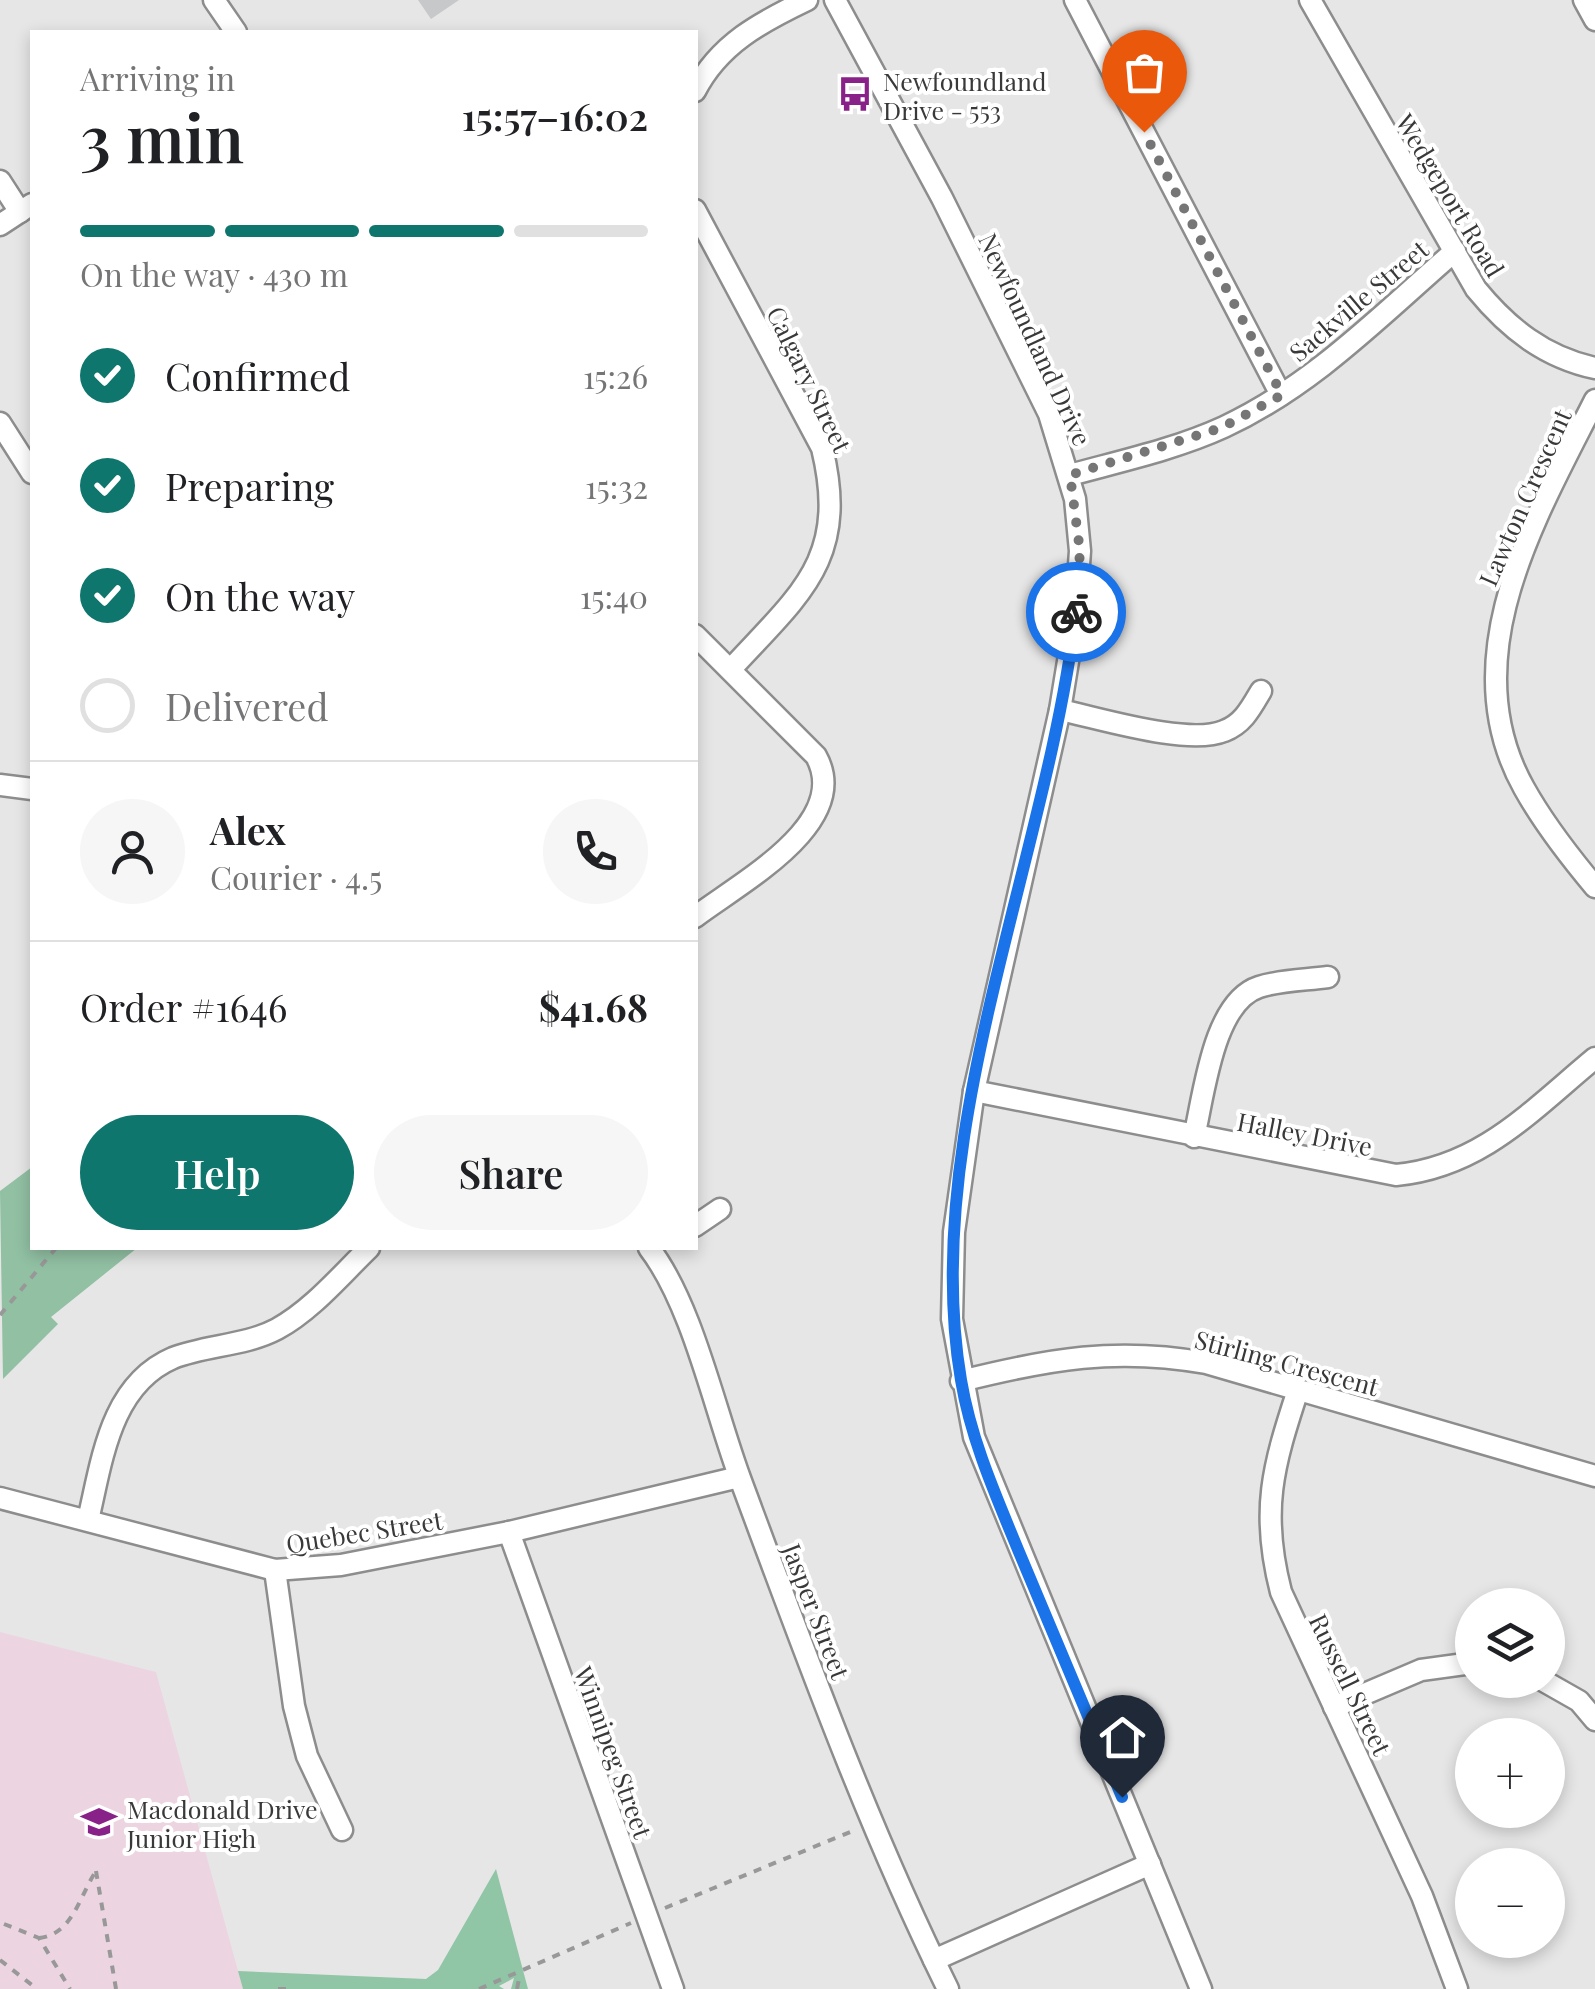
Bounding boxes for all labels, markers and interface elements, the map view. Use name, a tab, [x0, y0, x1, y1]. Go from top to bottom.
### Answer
pin	[1102, 30, 1187, 133]
icon: bag	[1117, 45, 1172, 100]
text: Arriving in	[80, 56, 235, 99]
place label: Newfoundland Drive - 553	[883, 64, 1046, 126]
bus stop icon: Newfoundland Drive - 553	[836, 75, 874, 113]
text: 15:57–16:02	[462, 90, 648, 141]
text: 3 min	[80, 93, 244, 179]
street label: Wedgeport Road	[1389, 107, 1513, 283]
street label: Newfoundland Drive	[972, 227, 1100, 451]
street label: Sackville Street	[1282, 232, 1435, 368]
text: On the way · 430 m	[80, 252, 348, 295]
street label: Calgary Street	[760, 300, 860, 459]
icon: check	[80, 348, 135, 403]
text: Confirmed	[165, 350, 350, 401]
text: 15:26	[583, 354, 648, 397]
street label: Lawton Crescent	[1470, 402, 1578, 591]
icon: check	[80, 458, 135, 513]
text: Preparing	[165, 460, 334, 511]
text: 15:32	[585, 464, 648, 507]
courier	[1026, 562, 1126, 662]
icon: check	[80, 568, 135, 623]
text: On the way	[165, 570, 355, 621]
text: 15:40	[580, 574, 648, 617]
icon: bike	[1049, 585, 1104, 640]
text: Delivered	[165, 680, 329, 731]
button: person	[80, 799, 185, 904]
button: phone	[543, 799, 648, 904]
text: Alex	[210, 804, 286, 855]
text: Courier · 4.5	[210, 855, 382, 898]
text: Order #1646	[80, 981, 288, 1032]
text: $41.68	[539, 981, 648, 1032]
street label: Halley Drive	[1235, 1104, 1375, 1162]
button: Help	[80, 1115, 354, 1230]
button: Share	[374, 1115, 648, 1230]
street label: Stirling Crescent	[1191, 1322, 1384, 1403]
street label: Quebec Street	[283, 1502, 446, 1560]
street label: Jasper Street	[776, 1538, 858, 1684]
map controls	[1455, 1588, 1565, 1958]
button: layers	[1455, 1588, 1565, 1698]
street label: Russell Street	[1303, 1608, 1400, 1761]
street label: Winnipeg Street	[567, 1661, 661, 1843]
pin	[1080, 1695, 1165, 1798]
icon: home	[1095, 1710, 1150, 1765]
button: +	[1455, 1718, 1565, 1828]
place label: Macdonald Drive Junior High	[126, 1792, 318, 1854]
school or university icon: Macdonald Drive Junior High	[80, 1803, 118, 1841]
button: −	[1455, 1848, 1565, 1958]

